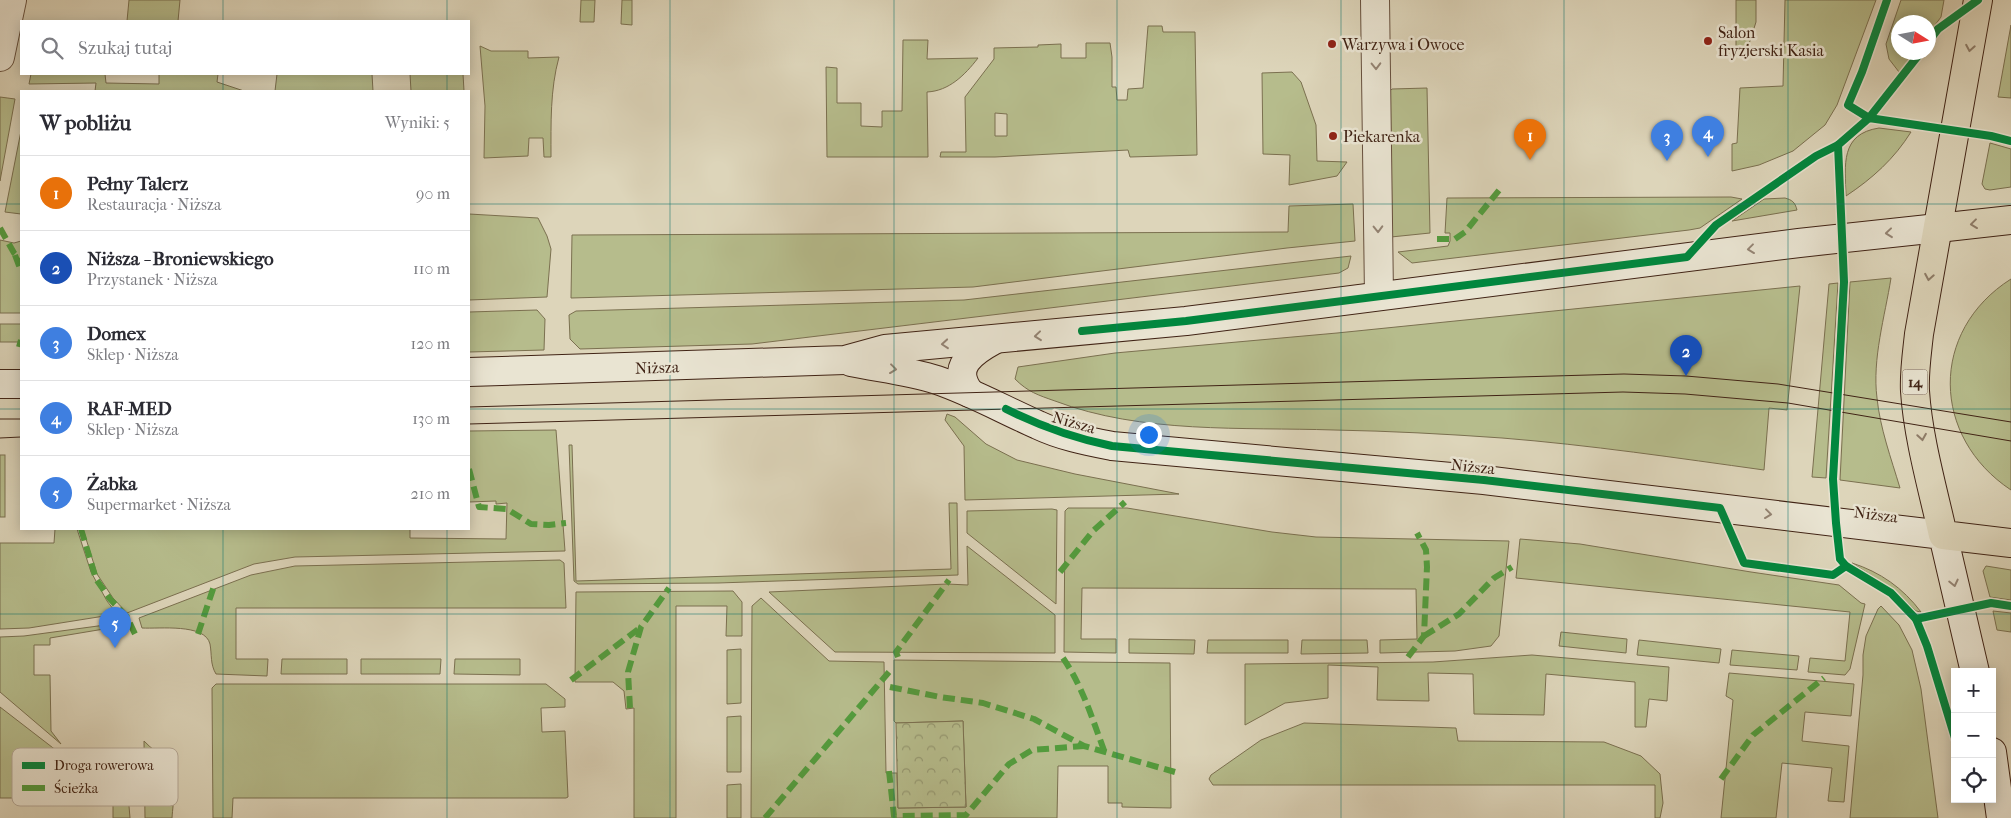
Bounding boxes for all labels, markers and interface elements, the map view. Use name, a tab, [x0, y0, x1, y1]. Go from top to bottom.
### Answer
north arrow	[1891, 15, 1936, 60]
search box	[20, 20, 470, 75]
place label: Salon fryzjerski Kasia	[1718, 23, 1825, 60]
icon: search	[38, 34, 66, 62]
place label: Warzywa i Owoce	[1341, 35, 1465, 54]
marker: Salon fryzjerski Kasia	[1702, 35, 1714, 47]
text: Szukaj tutaj	[78, 37, 172, 59]
marker: Warzywa i Owoce	[1326, 38, 1338, 50]
one-way arrow	[1965, 44, 1975, 52]
one-way arrow	[1371, 62, 1381, 70]
text: W pobliżu	[40, 111, 131, 135]
text: Wyniki: 5	[385, 113, 450, 132]
pin: 4	[1692, 116, 1724, 157]
pin: 1	[1514, 119, 1546, 160]
pin: 3	[1651, 120, 1683, 161]
place label: Piekarenka	[1343, 127, 1421, 146]
marker: Piekarenka	[1327, 130, 1339, 142]
text: Pełny Talerz	[87, 173, 188, 195]
text: 1	[53, 184, 59, 203]
text: 90 m	[416, 184, 450, 203]
text: Restauracja · Niższa	[87, 195, 221, 214]
one-way arrow	[1970, 218, 1978, 229]
one-way arrow	[1373, 225, 1384, 233]
one-way arrow	[1885, 228, 1893, 239]
one-way arrow	[1746, 243, 1754, 254]
text: Niższa - Broniewskiego	[87, 248, 274, 270]
text: 2	[52, 259, 60, 278]
text: 110 m	[413, 259, 450, 278]
text: Przystanek · Niższa	[87, 270, 218, 289]
one-way arrow	[1925, 272, 1935, 281]
text: Domex	[87, 323, 146, 345]
one-way arrow	[1034, 330, 1042, 341]
text: 3	[53, 334, 59, 353]
text: 120 m	[411, 334, 450, 353]
pin: 2	[1670, 335, 1702, 376]
one-way arrow	[941, 338, 949, 349]
text: Sklep · Niższa	[87, 345, 179, 364]
street label: Niższa	[635, 357, 680, 378]
one-way arrow	[889, 363, 897, 374]
road number: 14	[1902, 370, 1928, 394]
text: RAF-MED	[87, 398, 172, 420]
street label: Niższa	[1050, 407, 1098, 438]
text: 4	[51, 409, 61, 428]
text: 130 m	[412, 409, 450, 428]
text: Sklep · Niższa	[87, 420, 179, 439]
your location	[1136, 422, 1162, 448]
one-way arrow	[1917, 433, 1927, 442]
street label: Niższa	[1450, 455, 1496, 478]
text: Żabka	[87, 473, 137, 495]
text: 5	[53, 484, 59, 503]
text: 210 m	[411, 484, 450, 503]
text: Supermarket · Niższa	[87, 495, 231, 514]
street label: Niższa	[1853, 502, 1900, 527]
one-way arrow	[1764, 508, 1772, 519]
one-way arrow	[1948, 578, 1959, 587]
pin: 5	[99, 607, 131, 648]
map controls	[1951, 668, 1996, 803]
button: +	[1951, 668, 1996, 713]
button: −	[1951, 713, 1996, 758]
legend	[12, 748, 178, 806]
text: Droga rowerowa	[54, 757, 154, 774]
button: locate	[1951, 758, 1996, 803]
text: Ścieżka	[54, 779, 99, 797]

